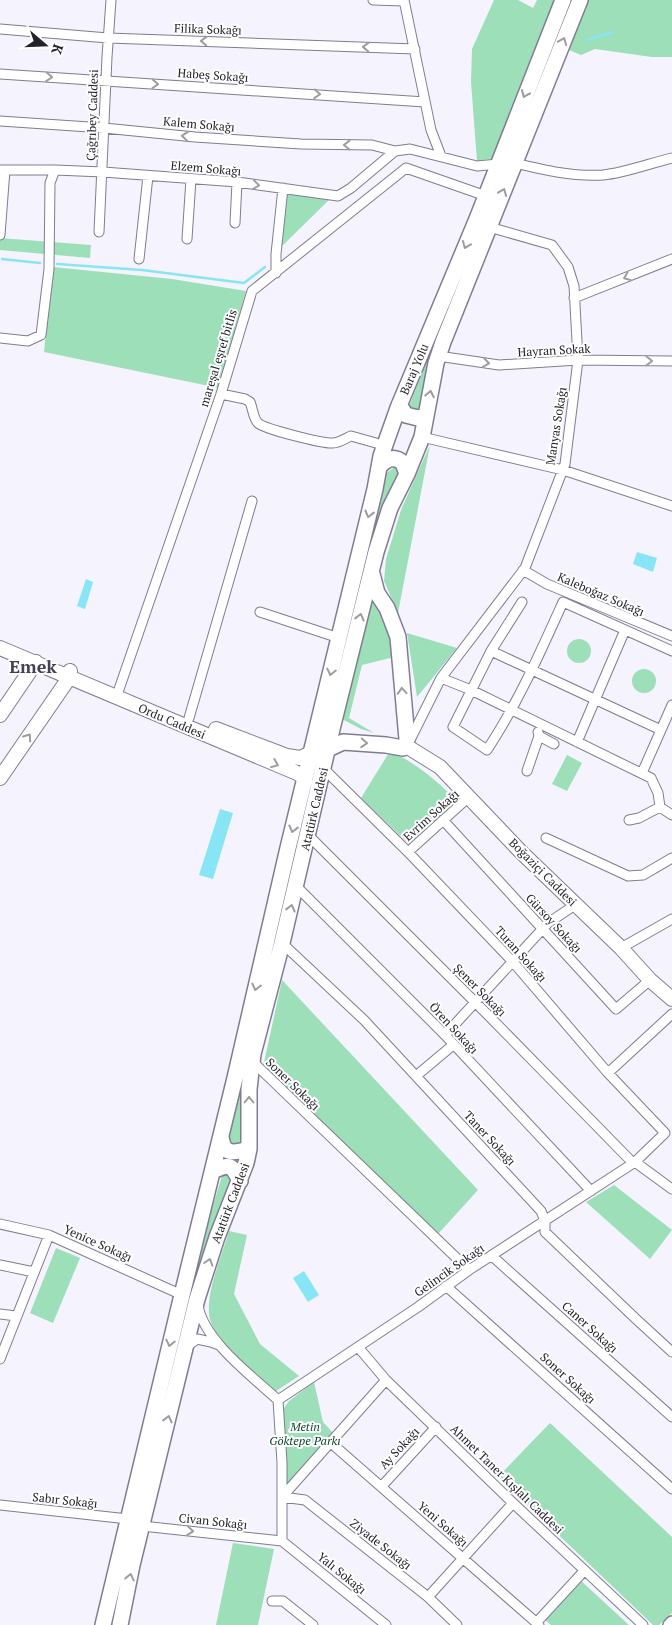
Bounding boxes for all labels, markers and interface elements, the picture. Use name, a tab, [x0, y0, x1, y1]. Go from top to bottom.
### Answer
north arrow	[20, 20, 70, 70]
street label: Filika Sokağı	[174, 20, 243, 38]
one-way arrow	[199, 36, 207, 47]
one-way arrow	[557, 37, 567, 46]
text: K	[47, 42, 68, 57]
one-way arrow	[362, 42, 370, 53]
street label: Habeş Sokağı	[177, 65, 249, 85]
street label: Çağrıbey Caddesi	[83, 69, 101, 161]
one-way arrow	[45, 72, 53, 83]
one-way arrow	[151, 78, 159, 89]
one-way arrow	[313, 89, 321, 100]
one-way arrow	[521, 89, 531, 98]
street label: Kalem Sokağı	[162, 113, 236, 135]
one-way arrow	[180, 131, 188, 142]
one-way arrow	[342, 140, 350, 150]
street label: Elzem Sokağı	[170, 157, 242, 179]
one-way arrow	[252, 179, 260, 190]
one-way arrow	[497, 188, 507, 197]
one-way arrow	[462, 240, 472, 249]
one-way arrow	[623, 271, 632, 281]
street label: mareşal eşref bitlis	[196, 307, 240, 409]
street label: Baraj Yolu	[396, 341, 432, 397]
street label: Hayran Sokak	[517, 341, 592, 359]
one-way arrow	[645, 356, 653, 366]
one-way arrow	[482, 358, 491, 368]
street label: Manyas Sokağı	[542, 385, 570, 466]
one-way arrow	[425, 389, 435, 398]
one-way arrow	[364, 510, 375, 519]
street label: Kaleboğaz Sokağı	[555, 569, 647, 619]
one-way arrow	[354, 613, 365, 622]
district label: Emek	[9, 654, 57, 678]
one-way arrow	[326, 668, 337, 677]
one-way arrow	[397, 686, 408, 694]
street label: Ordu Caddesi	[136, 700, 208, 742]
one-way arrow	[22, 734, 31, 743]
one-way arrow	[361, 738, 369, 749]
one-way arrow	[270, 758, 279, 768]
street label: Atatürk Caddesi	[297, 765, 331, 852]
street label: Evrim Sokağı	[400, 786, 462, 844]
one-way arrow	[288, 824, 299, 833]
street label: Boğaziçi Caddesi	[506, 835, 580, 909]
street label: Gürsoy Sokağı	[523, 890, 586, 956]
one-way arrow	[285, 904, 295, 912]
street label: Turan Sokağı	[492, 923, 550, 985]
street label: Şener Sokağı	[451, 961, 510, 1020]
one-way arrow	[251, 983, 262, 992]
street label: Ören Sokağı	[426, 999, 482, 1057]
street label: Soner Sokağı	[263, 1055, 323, 1114]
one-way arrow	[244, 1096, 254, 1104]
street label: Taner Sokağı	[461, 1108, 519, 1169]
street label: Atatürk Caddesi	[208, 1160, 252, 1245]
street label: Yenice Sokağı	[62, 1221, 135, 1265]
street label: Gelincik Sokağı	[411, 1240, 487, 1300]
one-way arrow	[203, 1258, 213, 1267]
street label: Caner Sokağı	[559, 1298, 621, 1356]
one-way arrow	[165, 1338, 176, 1347]
street label: Soner Sokağı	[537, 1349, 599, 1407]
one-way arrow	[162, 1415, 173, 1424]
park label: Metin Göktepe Parkı	[269, 1419, 341, 1448]
street label: Ahmet Taner Kışlalı Caddesi	[447, 1421, 567, 1537]
street label: Ay Sokağı	[376, 1424, 422, 1472]
street label: Sabır Sokağı	[32, 1489, 99, 1511]
street label: Yeni Sokağı	[415, 1498, 471, 1550]
street label: Civan Sokağı	[178, 1510, 248, 1532]
street label: Ziyade Sokağı	[347, 1515, 415, 1573]
one-way arrow	[186, 1525, 194, 1536]
street label: Yalı Sokağı	[315, 1549, 370, 1597]
one-way arrow	[124, 1573, 134, 1582]

